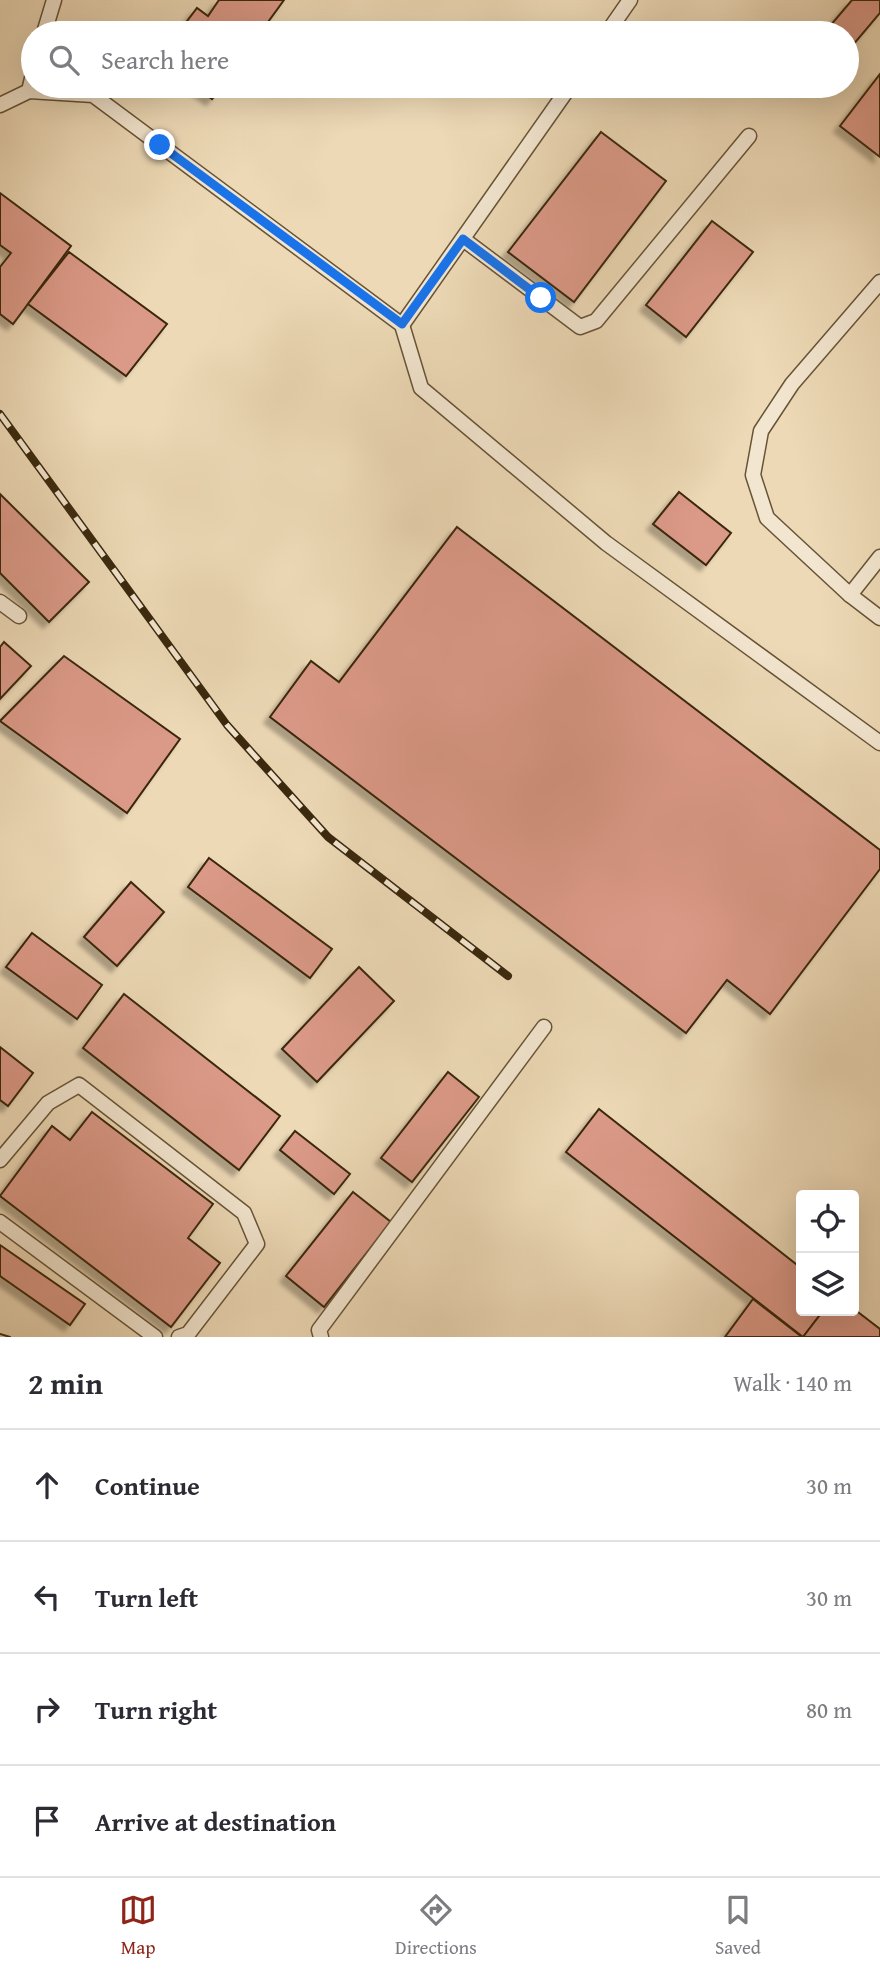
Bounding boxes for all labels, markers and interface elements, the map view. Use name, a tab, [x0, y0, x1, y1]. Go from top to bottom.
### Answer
search box	[21, 21, 859, 98]
text: Search here	[101, 40, 229, 79]
icon: search	[45, 41, 83, 79]
route end	[144, 129, 175, 160]
route start	[525, 282, 556, 313]
map controls	[796, 1190, 859, 1316]
button: locate	[796, 1190, 859, 1253]
button: layers	[796, 1253, 859, 1316]
text: 2 min	[28, 1361, 103, 1405]
text: Walk · 140 m	[733, 1366, 852, 1399]
icon: ahead	[28, 1466, 66, 1504]
text: Continue	[95, 1466, 200, 1505]
text: 30 m	[806, 1469, 852, 1502]
icon: left	[28, 1578, 66, 1616]
text: Turn left	[95, 1578, 198, 1617]
text: 30 m	[806, 1581, 852, 1614]
icon: right	[28, 1690, 66, 1728]
text: Turn right	[95, 1690, 217, 1729]
text: 80 m	[806, 1693, 852, 1726]
icon: arrive	[28, 1802, 66, 1840]
text: Arrive at destination	[95, 1802, 336, 1841]
tab: Map	[119, 1891, 157, 1961]
tab: Directions	[395, 1891, 477, 1961]
tab: Saved	[715, 1891, 761, 1961]

